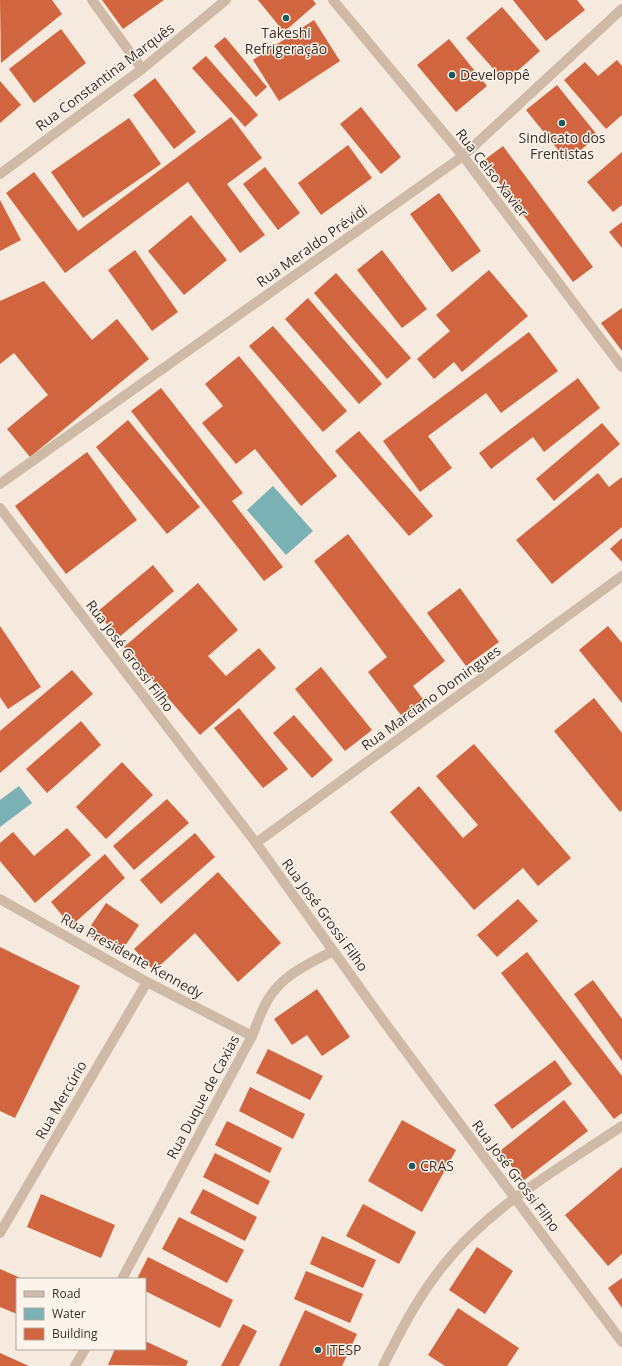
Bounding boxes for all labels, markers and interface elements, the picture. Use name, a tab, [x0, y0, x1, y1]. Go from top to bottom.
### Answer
marker: Takeshi Refrigeração	[281, 13, 291, 23]
street label: Rua Constantina Marquês	[32, 18, 178, 135]
place label: Takeshi Refrigeração	[245, 23, 327, 58]
place label: Developpê	[460, 65, 530, 84]
marker: Developpê	[447, 70, 457, 80]
marker: Sindicato dos Frentistas	[557, 118, 567, 128]
street label: Rua Celso Xavier	[452, 124, 533, 221]
place label: Sindicato dos Frentistas	[518, 128, 606, 163]
street label: Rua Meraldo Prévidi	[252, 200, 371, 291]
street label: Rua José Grossi Filho	[82, 596, 179, 715]
street label: Rua Marciano Domingues	[357, 640, 504, 755]
street label: Rua José Grossi Filho	[278, 854, 373, 975]
street label: Rua Presidente Kennedy	[58, 909, 207, 1003]
street label: Rua Duque de Caxias	[162, 1031, 243, 1162]
street label: Rua Mercúrio	[30, 1057, 91, 1143]
street label: Rua José Grossi Filho	[468, 1116, 565, 1235]
place label: CRAS	[420, 1156, 454, 1175]
marker: CRAS	[407, 1161, 417, 1171]
legend	[16, 1278, 146, 1350]
text: Road	[52, 1285, 81, 1302]
text: Water	[52, 1305, 86, 1322]
text: Building	[52, 1325, 98, 1342]
place label: ITESP	[326, 1340, 362, 1359]
marker: ITESP	[313, 1345, 323, 1355]

